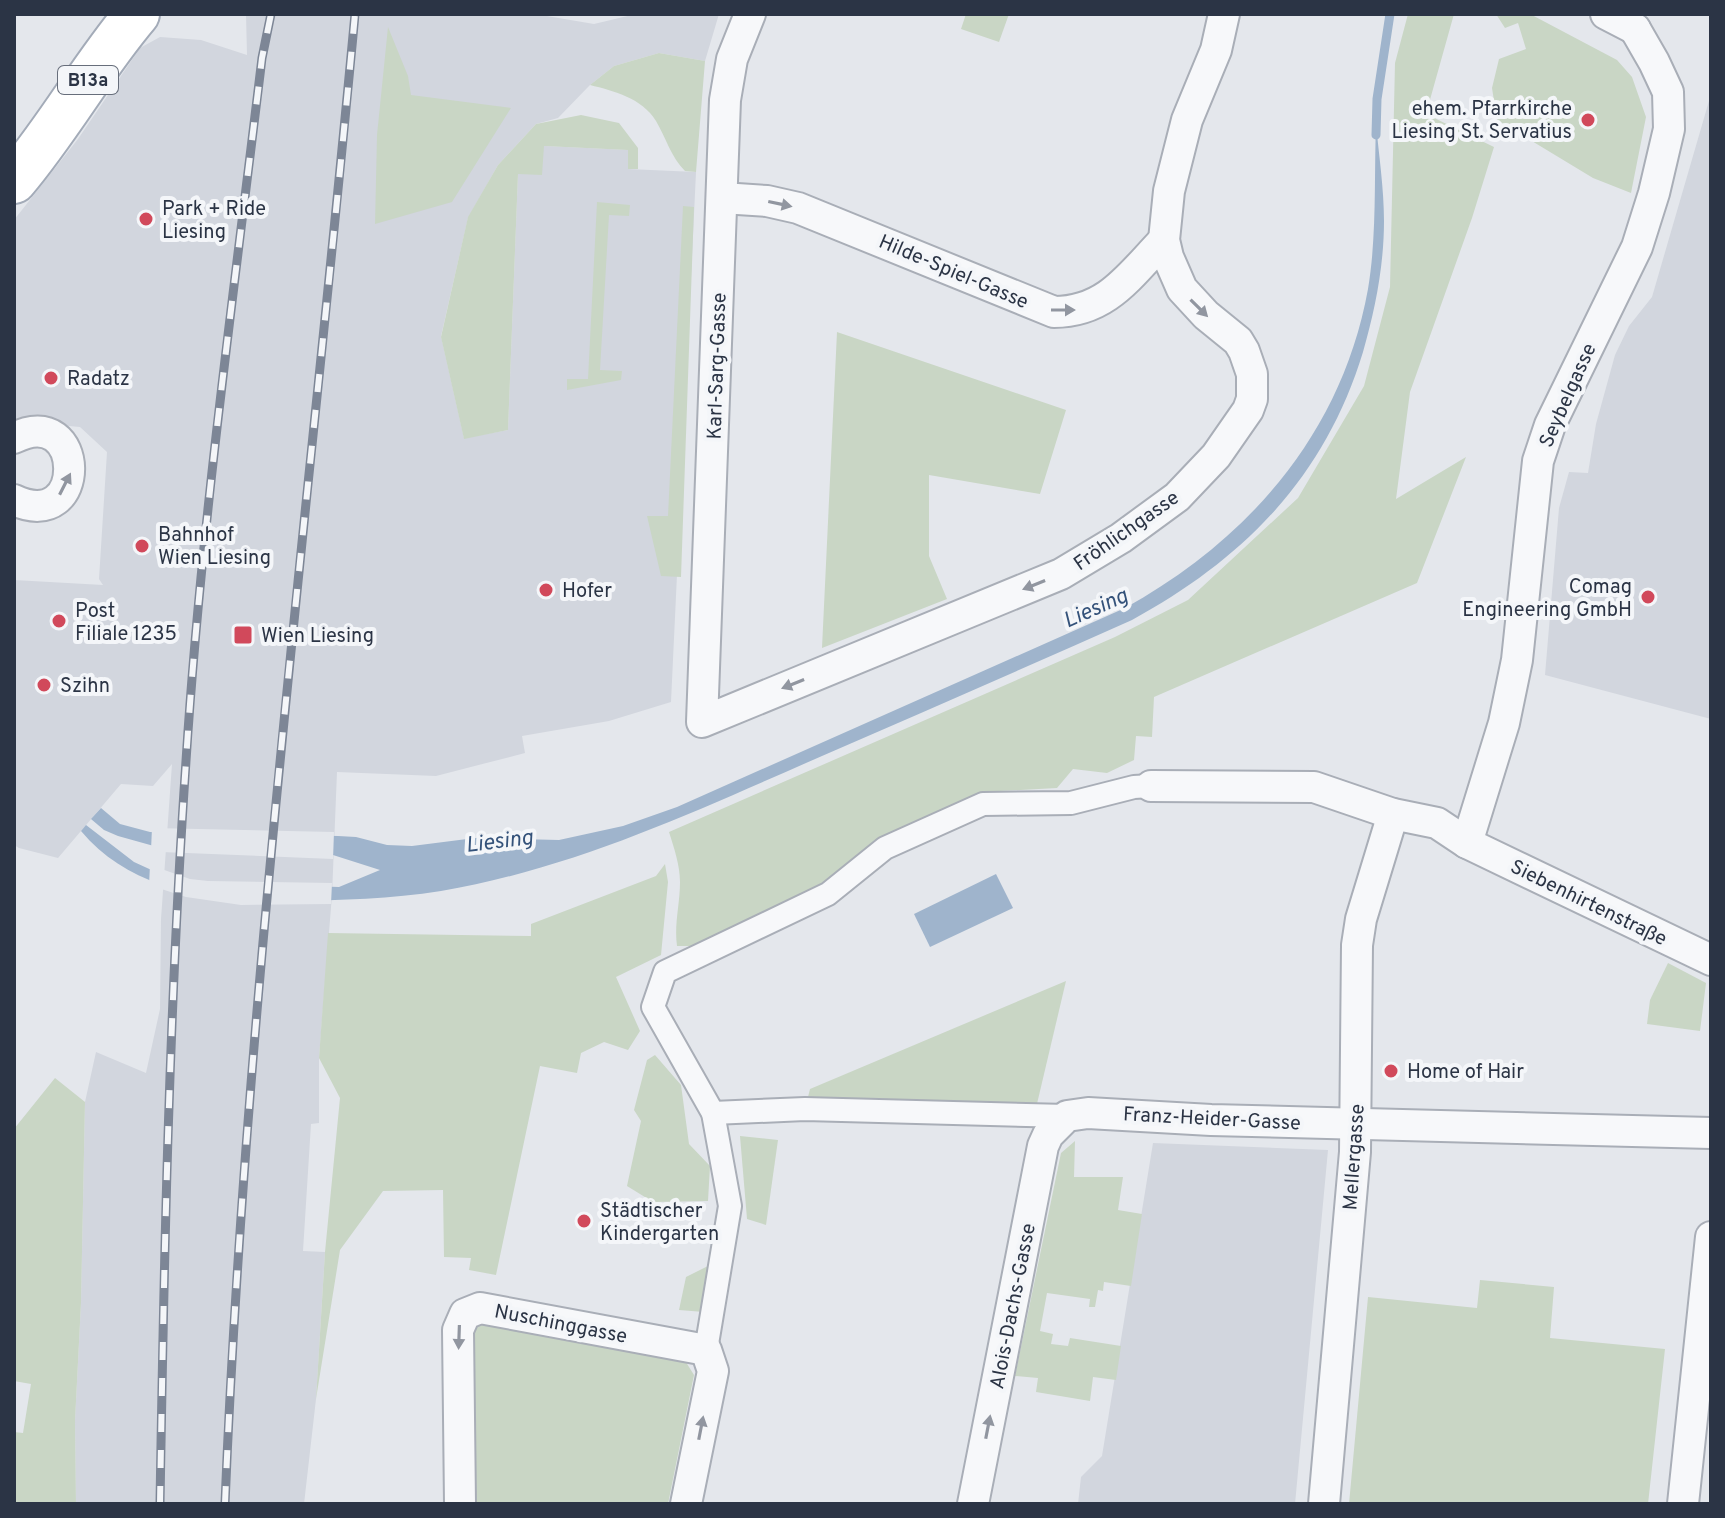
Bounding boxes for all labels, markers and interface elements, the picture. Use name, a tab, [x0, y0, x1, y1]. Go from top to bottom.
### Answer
road number: B13a	[58, 66, 118, 94]
place label: ehem. Pfarrkirche Liesing St. Servatius	[1392, 97, 1572, 146]
marker: ehem. Pfarrkirche Liesing St. Servatius	[1579, 111, 1597, 129]
place label: Park + Ride Liesing	[162, 197, 266, 246]
one-way arrow	[768, 198, 793, 211]
marker: Park + Ride Liesing	[137, 210, 155, 228]
street label: Hilde-Spiel-Gasse	[874, 230, 1032, 316]
street label: Karl-Sarg-Gasse	[702, 292, 734, 440]
one-way arrow	[1190, 298, 1209, 317]
one-way arrow	[1051, 304, 1077, 316]
street label: Seybelgasse	[1534, 340, 1603, 452]
place label: Radatz	[67, 367, 130, 393]
marker: Radatz	[42, 369, 60, 387]
one-way arrow	[57, 473, 71, 495]
street label: Fröhlichgasse	[1069, 486, 1185, 578]
place label: Bahnhof Wien Liesing	[158, 523, 271, 572]
marker: Bahnhof Wien Liesing	[133, 537, 151, 555]
place label: Comag Engineering GmbH	[1462, 575, 1632, 624]
place label: Hofer	[562, 579, 612, 605]
one-way arrow	[1022, 579, 1046, 592]
marker: Hofer	[537, 581, 555, 599]
water label: Liesing	[1060, 583, 1133, 635]
marker: Comag Engineering GmbH	[1639, 588, 1657, 606]
place label: Post Filiale 1235	[75, 599, 177, 648]
marker: Post Filiale 1235	[50, 612, 68, 630]
marker: Wien Liesing	[232, 624, 254, 646]
place label: Wien Liesing	[261, 624, 374, 650]
place label: Szihn	[60, 674, 110, 700]
marker: Szihn	[35, 676, 53, 694]
one-way arrow	[781, 678, 805, 691]
water label: Liesing	[464, 825, 536, 860]
street label: Siebenhirtenstraße	[1505, 855, 1671, 953]
place label: Home of Hair	[1407, 1060, 1524, 1086]
marker: Home of Hair	[1382, 1062, 1400, 1080]
street label: Franz-Heider-Gasse	[1122, 1102, 1301, 1138]
street label: Mellergasse	[1338, 1103, 1372, 1211]
place label: Städtischer Kindergarten	[600, 1199, 719, 1248]
marker: Städtischer Kindergarten	[575, 1212, 593, 1230]
street label: Alois-Dachs-Gasse	[985, 1221, 1043, 1392]
street label: Nuschinggasse	[492, 1299, 629, 1351]
one-way arrow	[453, 1325, 466, 1350]
one-way arrow	[696, 1415, 708, 1440]
one-way arrow	[982, 1415, 995, 1440]

